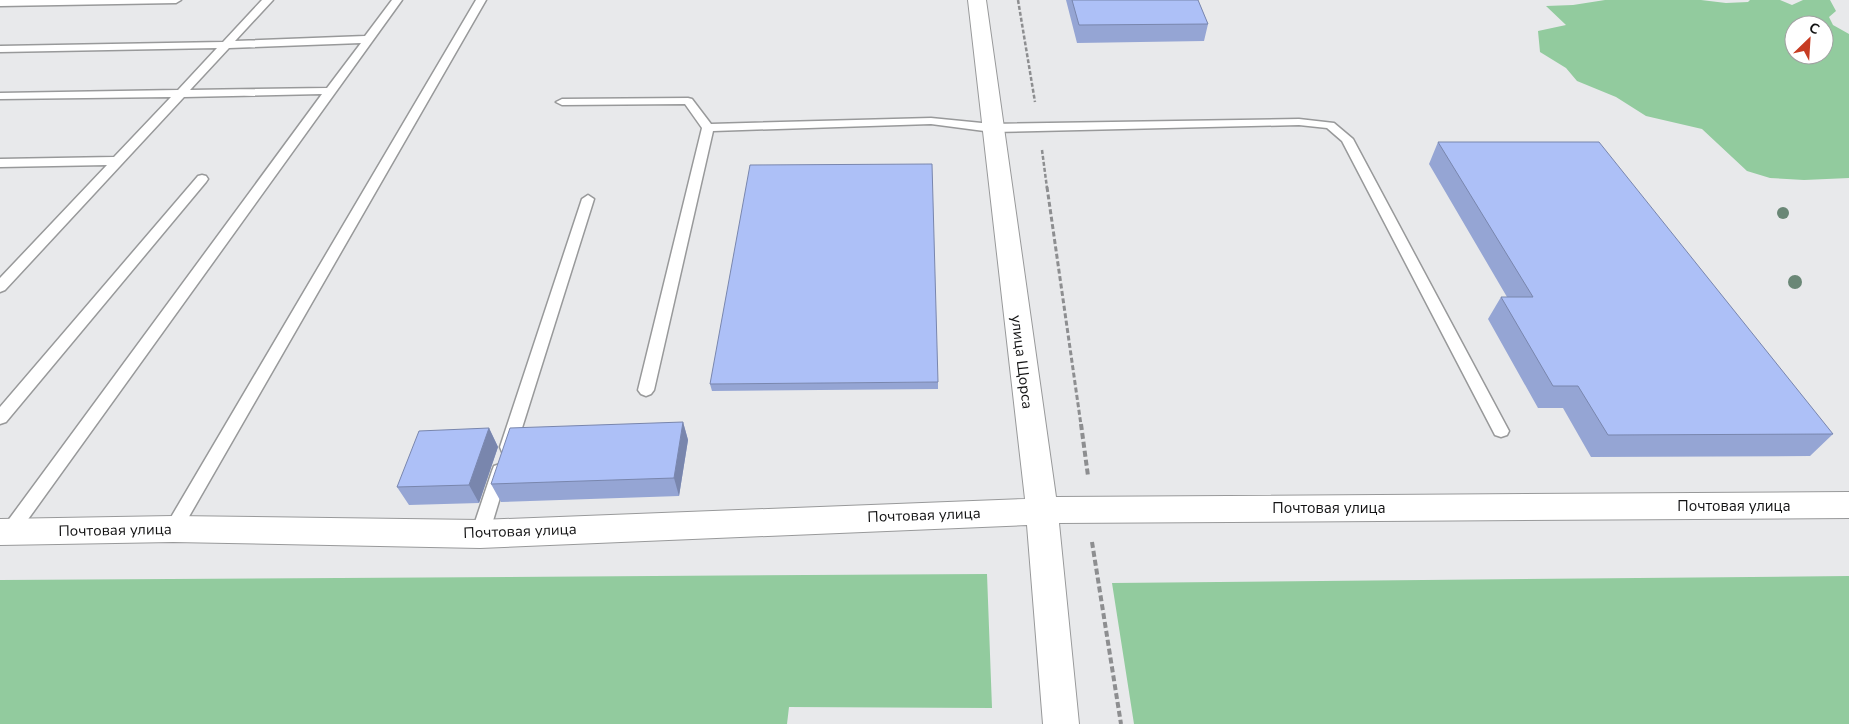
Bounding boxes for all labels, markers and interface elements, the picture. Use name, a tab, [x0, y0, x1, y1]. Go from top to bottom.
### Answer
north arrow	[1784, 15, 1834, 65]
text: С	[1806, 18, 1823, 39]
street label: улица Щорса	[1006, 314, 1038, 410]
street label: Почтовая улица	[1677, 496, 1791, 516]
street label: Почтовая улица	[1272, 498, 1386, 518]
street label: Почтовая улица	[867, 503, 981, 527]
street label: Почтовая улица	[58, 519, 172, 541]
street label: Почтовая улица	[463, 519, 577, 543]

